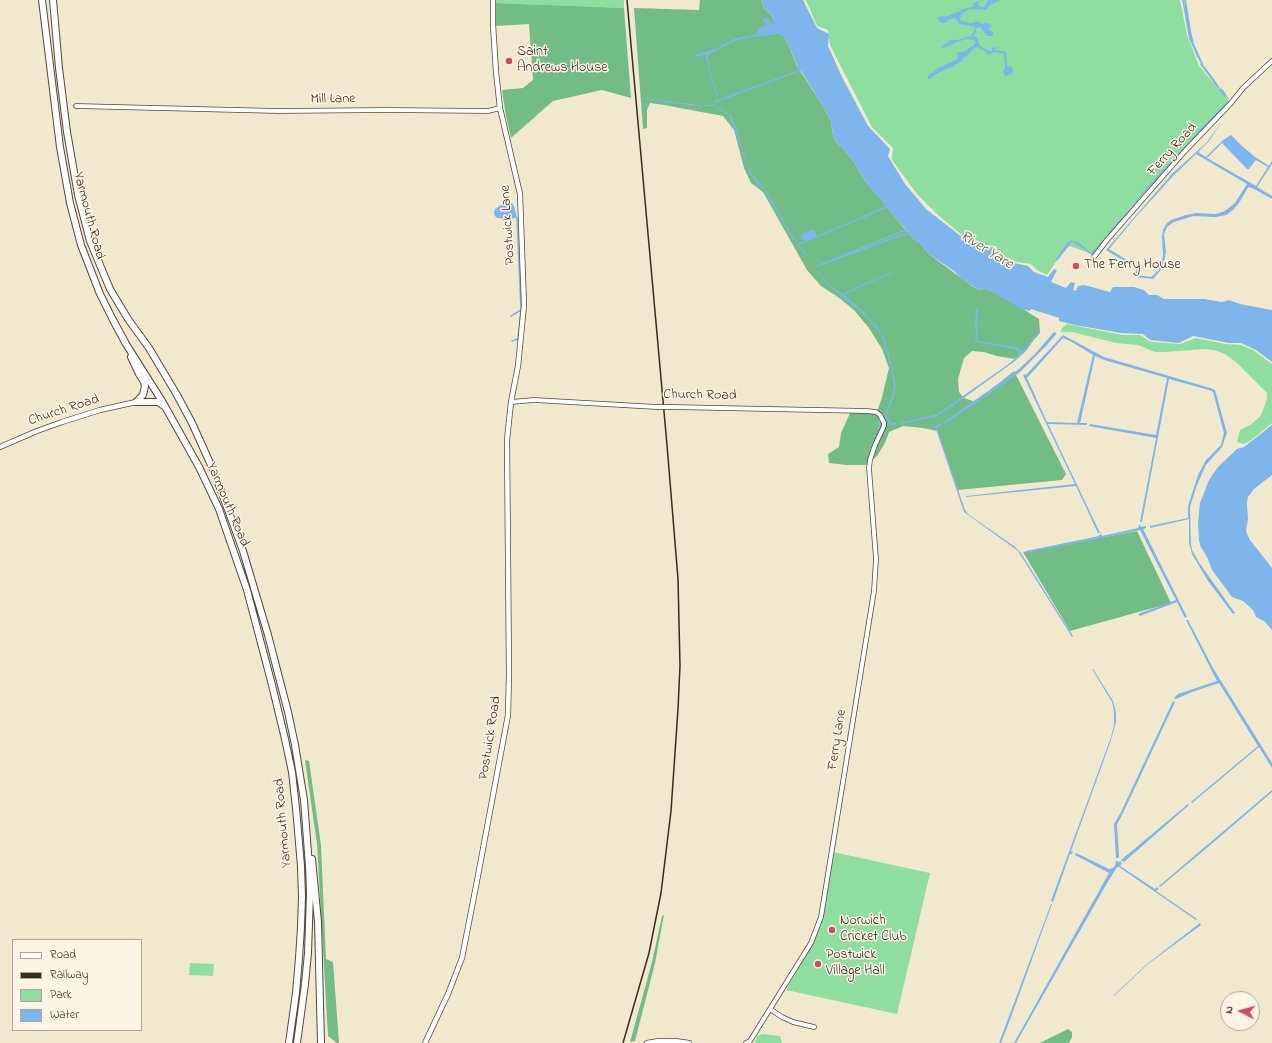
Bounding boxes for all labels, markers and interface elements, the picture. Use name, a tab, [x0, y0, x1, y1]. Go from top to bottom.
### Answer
place label: Saint Andrews House	[517, 45, 608, 78]
marker: Saint Andrews House	[504, 56, 514, 66]
street label: Mill Lane	[310, 91, 356, 109]
street label: Ferry Road	[1145, 120, 1201, 180]
street label: Yarmouth Road	[68, 170, 108, 262]
street label: Postwick Lane	[498, 185, 520, 265]
water label: River Yare	[956, 228, 1016, 274]
place label: The Ferry House	[1084, 258, 1181, 274]
marker: The Ferry House	[1071, 261, 1081, 271]
street label: Church Road	[663, 387, 737, 405]
street label: Church Road	[26, 392, 102, 430]
street label: Yarmouth Road	[202, 460, 252, 550]
street label: Postwick Road	[476, 695, 506, 781]
street label: Ferry Lane	[825, 708, 851, 772]
street label: Yarmouth Road	[272, 778, 296, 868]
place label: Norwich Cricket Club	[840, 914, 907, 946]
marker: Norwich Cricket Club	[827, 925, 837, 935]
legend	[12, 939, 142, 1031]
text: Road	[50, 946, 76, 964]
place label: Postwick Village Hall	[826, 948, 885, 980]
marker: Postwick Village Hall	[813, 959, 823, 969]
text: Railway	[50, 966, 88, 984]
text: Park	[50, 986, 72, 1004]
north arrow	[1220, 991, 1260, 1031]
text: N	[1221, 1005, 1237, 1014]
text: Water	[50, 1006, 79, 1024]

